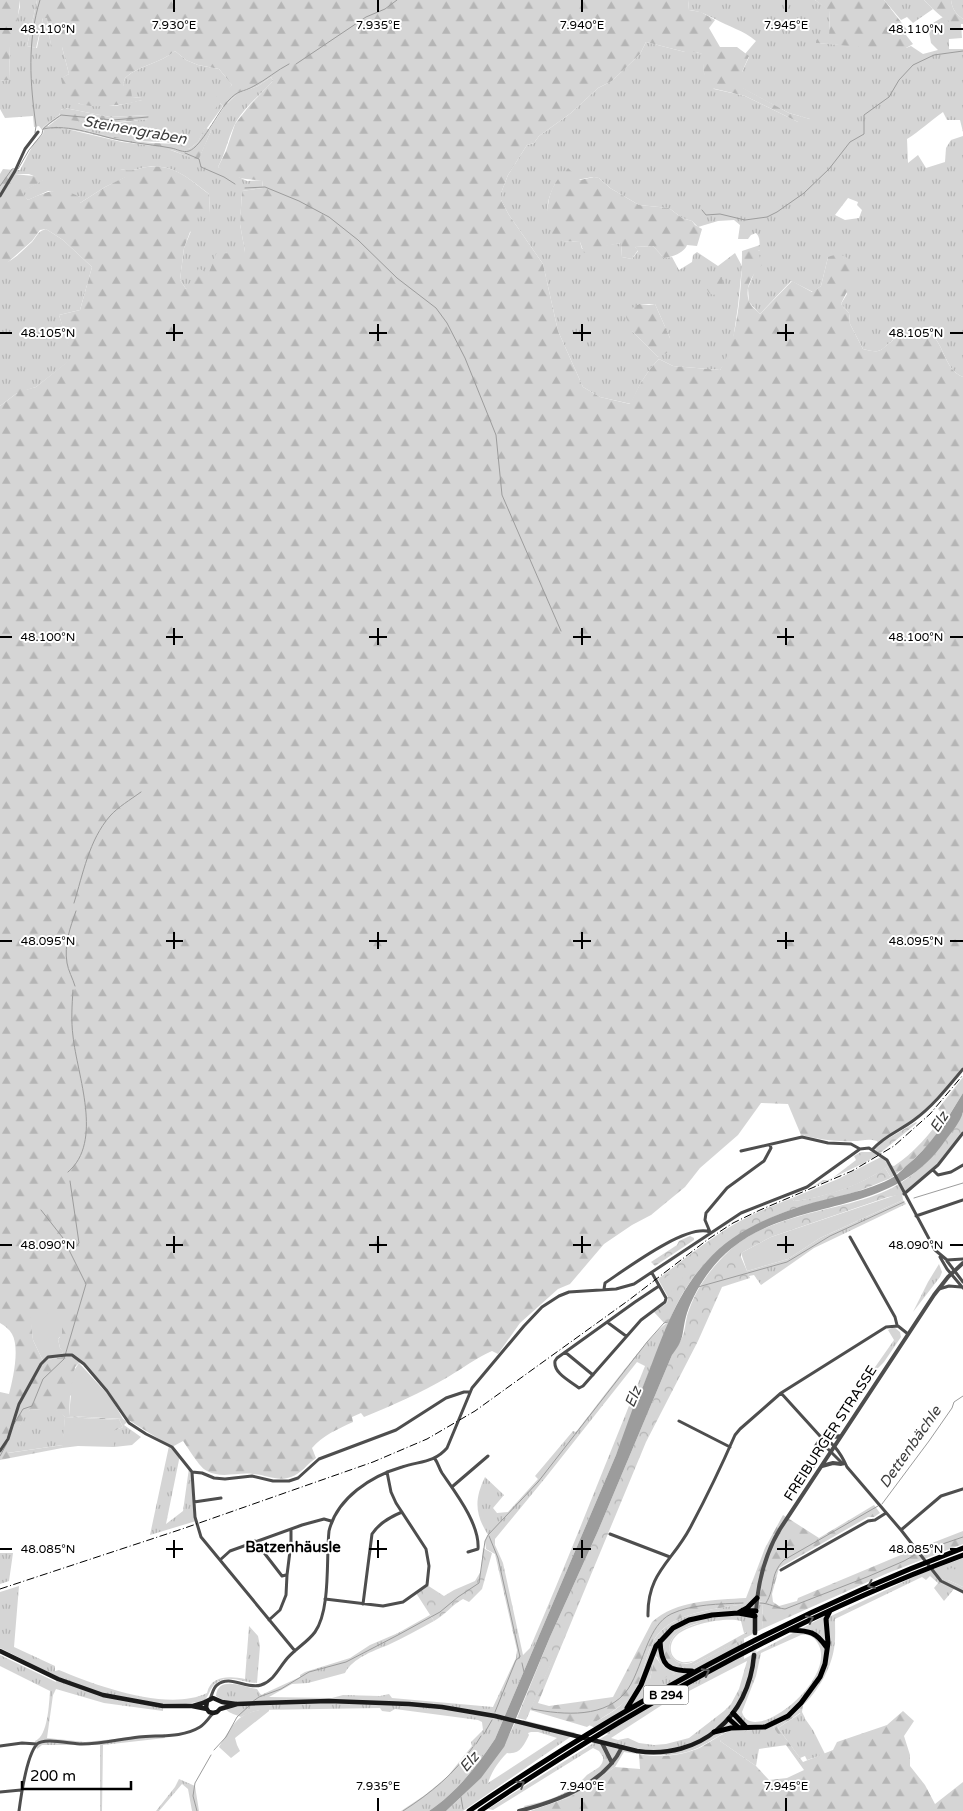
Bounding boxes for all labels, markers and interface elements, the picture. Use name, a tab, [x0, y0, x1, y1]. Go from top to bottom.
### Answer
text: 7.930°E	[152, 18, 197, 32]
text: 7.935°E	[356, 18, 401, 32]
text: 7.940°E	[560, 18, 605, 32]
text: 7.945°E	[764, 18, 809, 32]
text: 48.110°N	[21, 22, 75, 36]
text: 48.110°N	[889, 22, 943, 36]
water label: Steinengraben	[82, 112, 189, 148]
text: 48.105°N	[21, 326, 75, 340]
text: 48.105°N	[889, 326, 943, 340]
text: 48.100°N	[21, 630, 75, 644]
text: 48.100°N	[889, 630, 943, 644]
text: 48.095°N	[21, 934, 75, 948]
text: 48.095°N	[889, 934, 943, 948]
water label: Elz	[926, 1107, 953, 1136]
text: 48.090°N	[21, 1238, 75, 1252]
text: 48.090°N	[889, 1238, 943, 1252]
street label: FREIBURGER STRASSE	[780, 1362, 881, 1504]
water label: Elz	[621, 1383, 646, 1410]
water label: Dettenbächle	[875, 1401, 946, 1491]
district label: Batzenhäusle	[245, 1538, 341, 1556]
text: 48.085°N	[21, 1542, 75, 1556]
text: 48.085°N	[889, 1542, 943, 1556]
one-way arrow	[867, 1578, 876, 1589]
one-way arrow	[805, 1615, 814, 1626]
one-way arrow	[701, 1669, 710, 1679]
road number: B 294	[644, 1686, 688, 1704]
water label: Elz	[455, 1747, 484, 1776]
scale bar	[22, 1758, 131, 1790]
text: 200 m	[30, 1767, 76, 1785]
text: 7.935°E	[356, 1779, 401, 1793]
text: 7.940°E	[560, 1779, 605, 1793]
text: 7.945°E	[764, 1779, 809, 1793]
one-way arrow	[515, 1781, 525, 1790]

